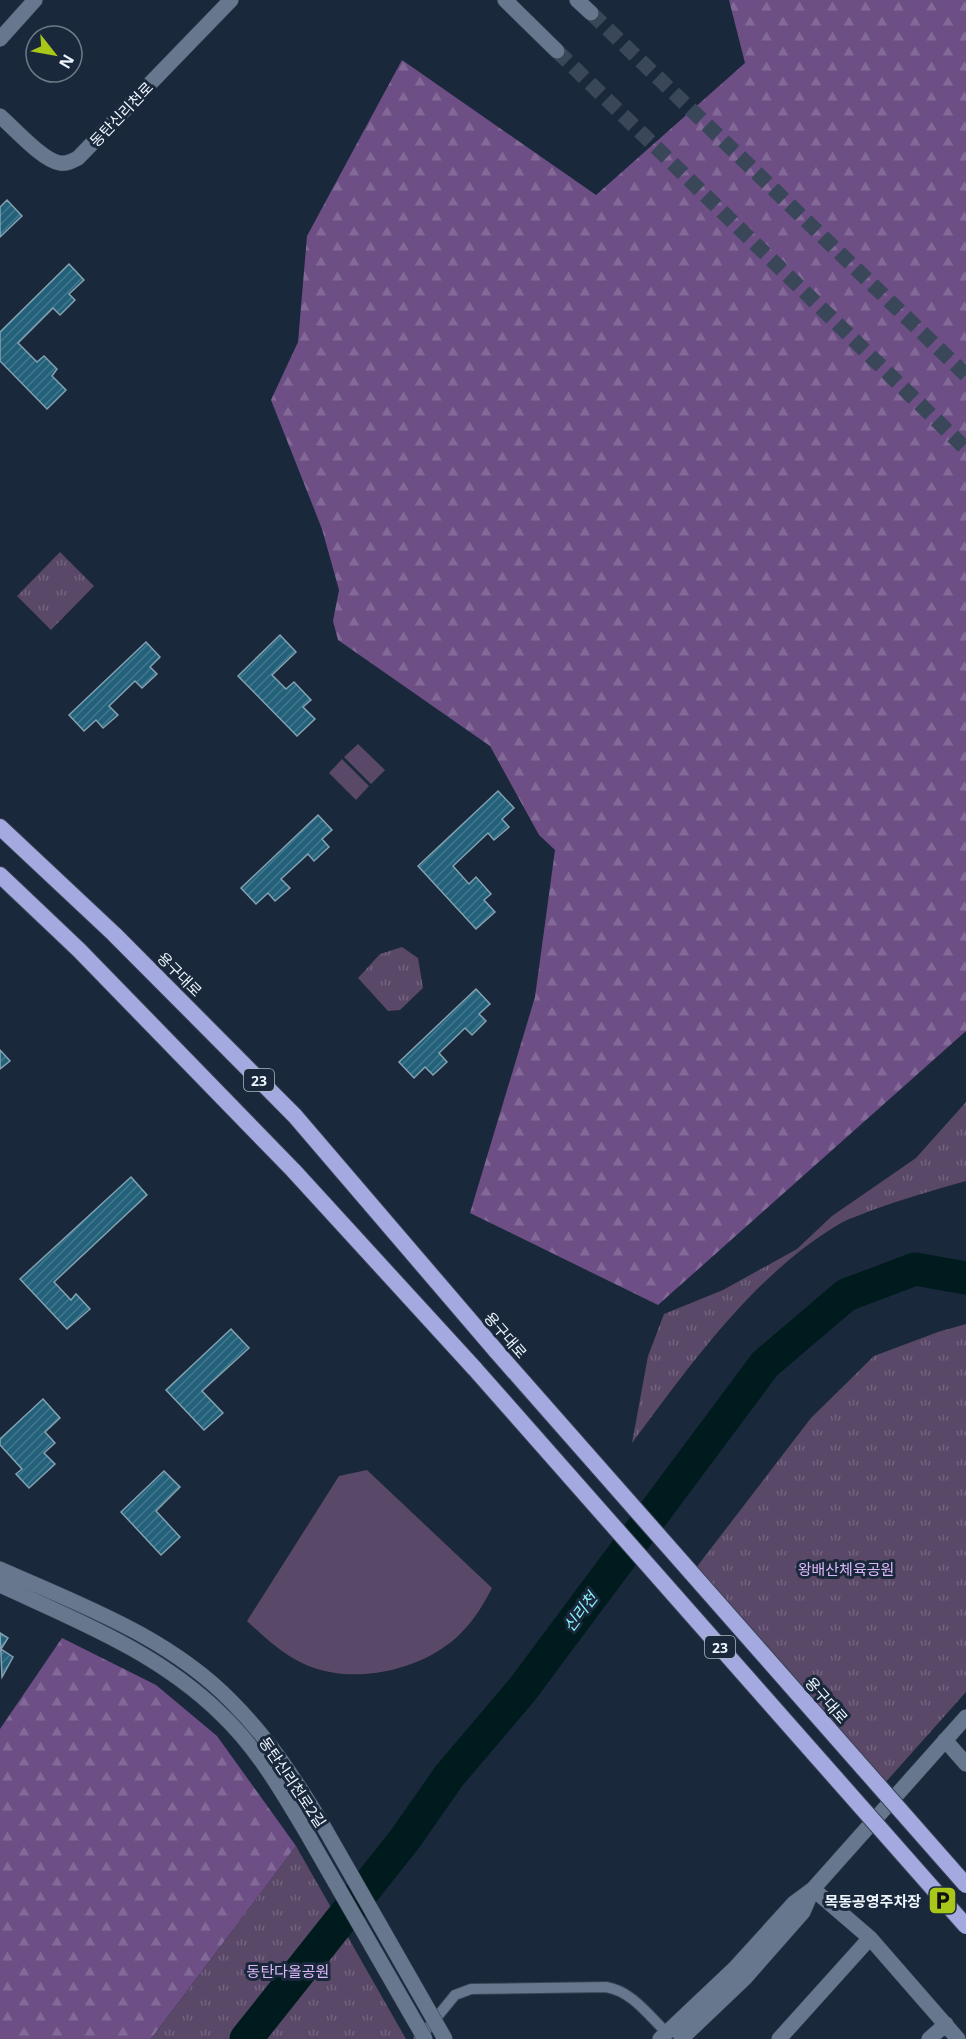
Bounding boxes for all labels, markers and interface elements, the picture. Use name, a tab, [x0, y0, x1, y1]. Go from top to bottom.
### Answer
north arrow	[24, 24, 84, 84]
text: N	[54, 50, 80, 73]
street label: 동탄신리천로	[85, 77, 157, 151]
street label: 용구대로	[153, 947, 207, 1001]
road number: 23	[244, 1069, 274, 1091]
street label: 용구대로	[480, 1308, 532, 1362]
park label: 왕배산체육공원	[798, 1559, 894, 1579]
water label: 신리천	[558, 1586, 603, 1636]
road number: 23	[705, 1636, 735, 1658]
street label: 용구대로	[801, 1673, 853, 1727]
street label: 동탄신리천로2길	[255, 1733, 331, 1831]
parking icon: 목동공영주차장	[926, 1885, 958, 1917]
place label: 목동공영주차장	[824, 1891, 921, 1911]
park label: 동탄다올공원	[247, 1961, 329, 1981]

